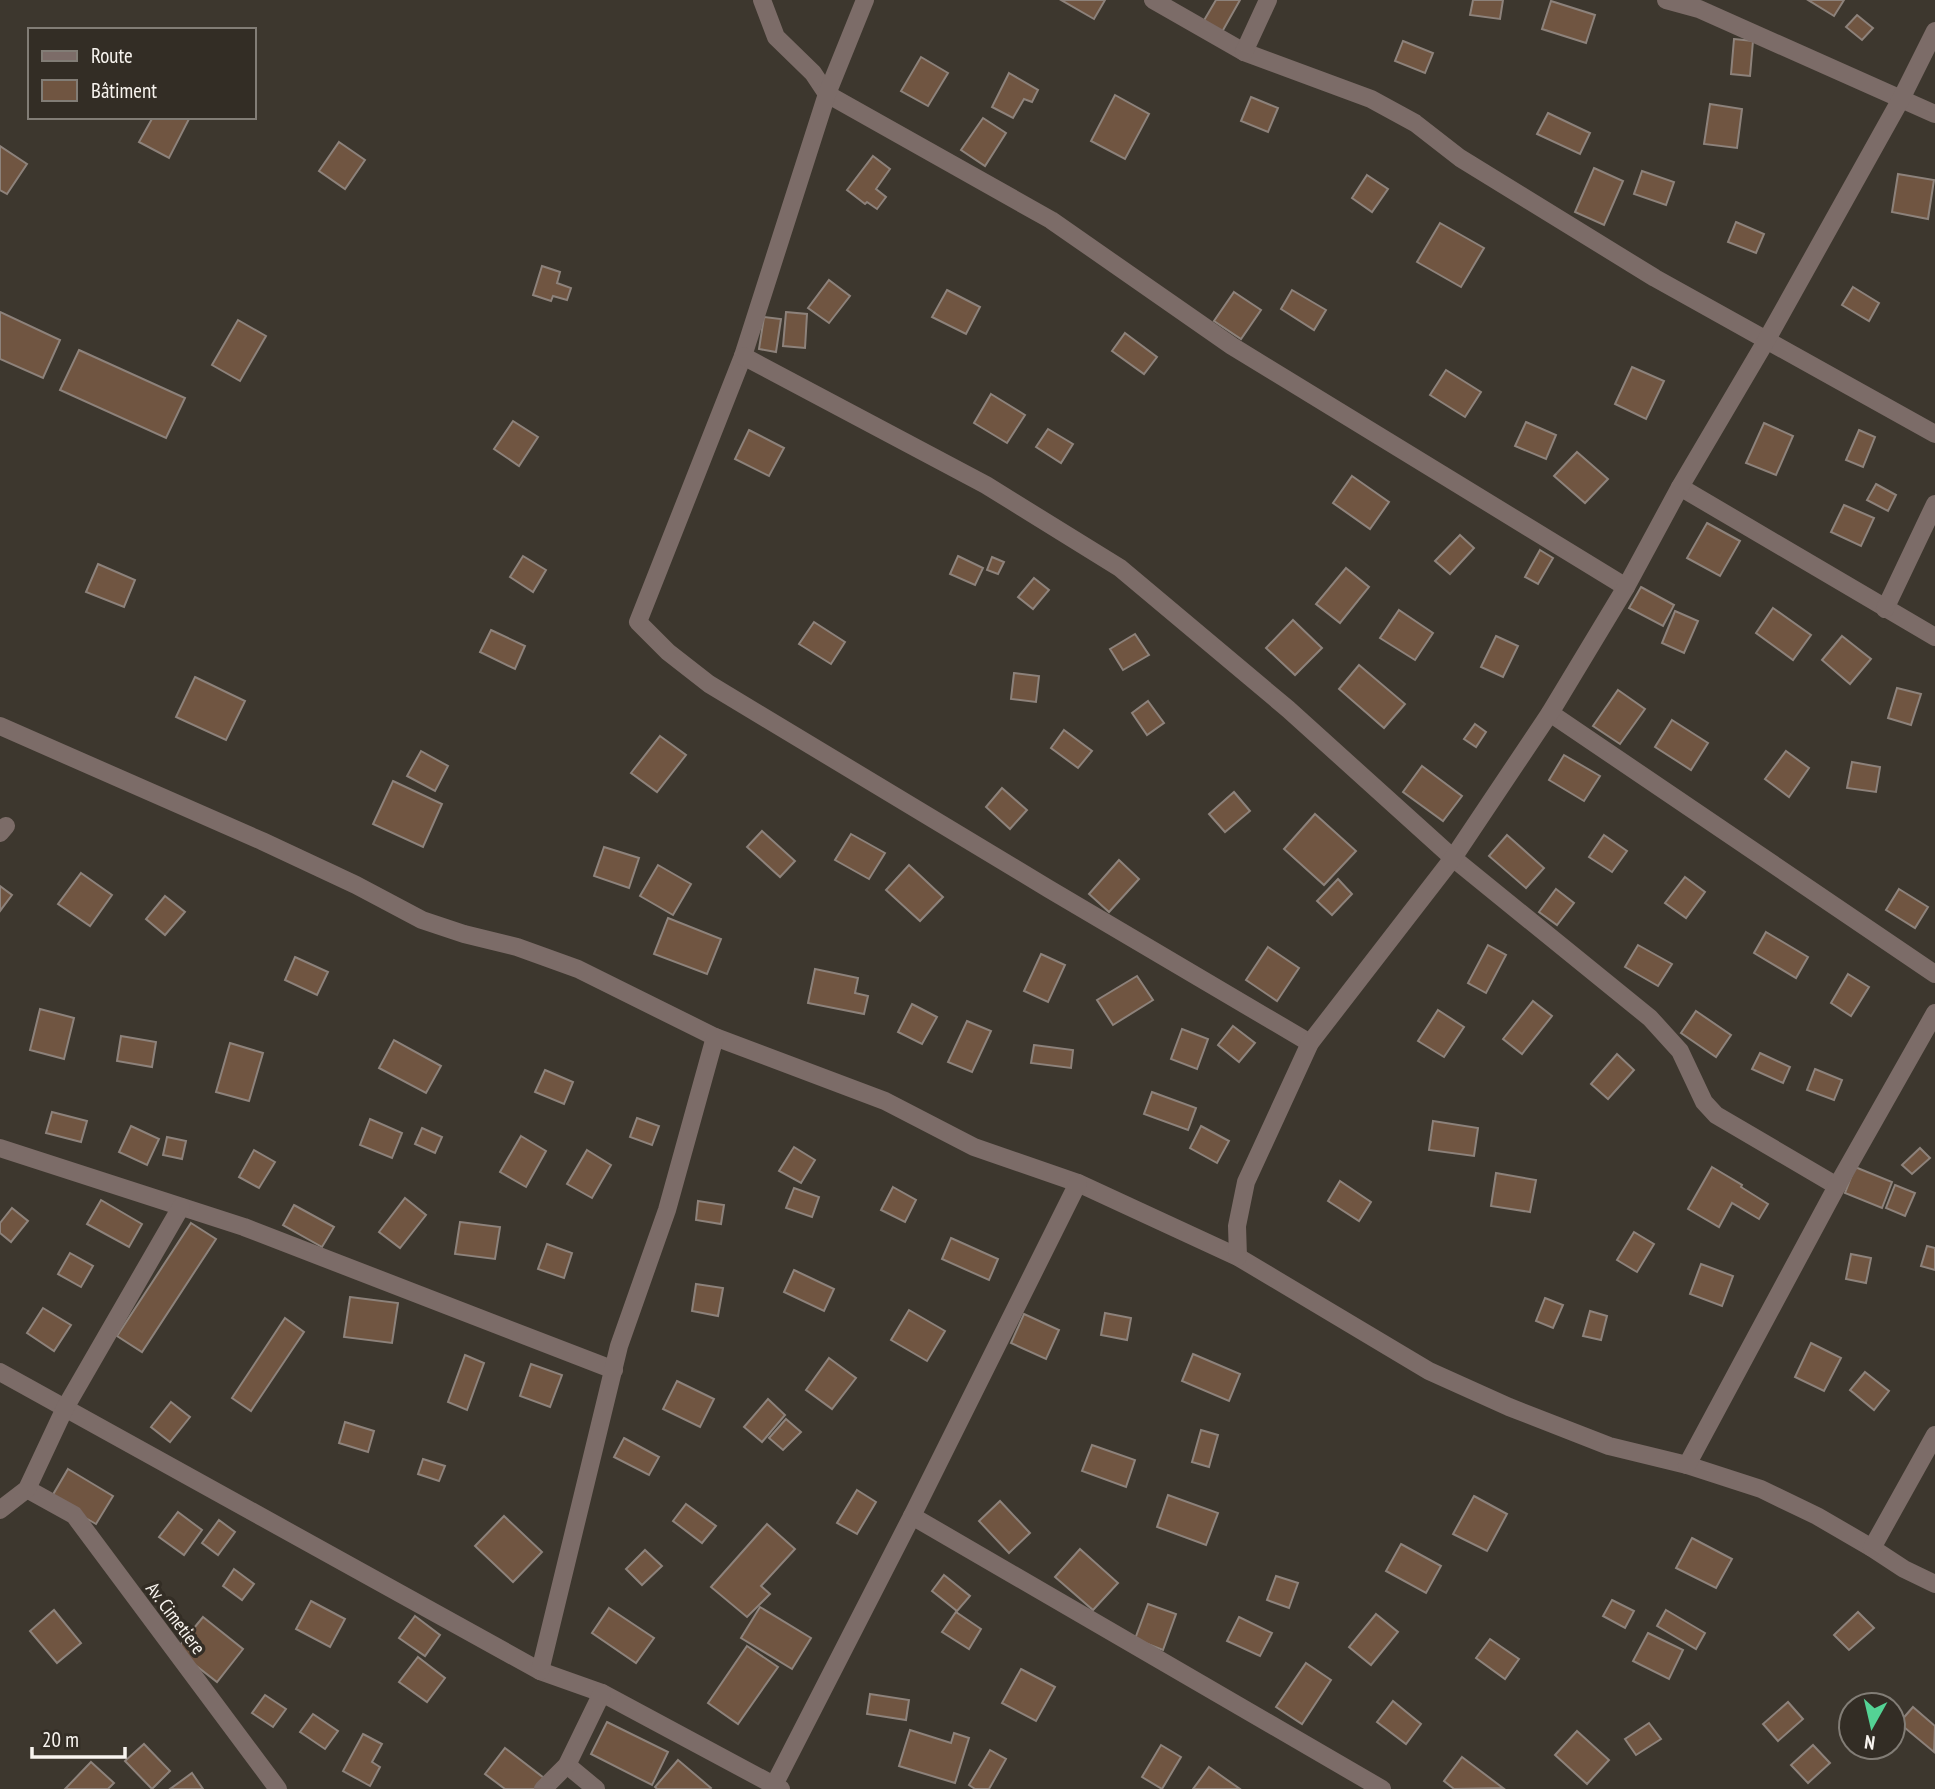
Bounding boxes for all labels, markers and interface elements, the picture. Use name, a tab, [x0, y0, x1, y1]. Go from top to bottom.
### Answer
legend	[28, 28, 256, 119]
text: Route	[91, 42, 133, 69]
text: Bâtiment	[91, 77, 157, 104]
street label: Av. Cimetiere	[141, 1577, 211, 1659]
north arrow	[1837, 1691, 1907, 1761]
scale bar	[32, 1716, 124, 1760]
text: 20 m	[42, 1726, 79, 1753]
text: N	[1863, 1730, 1876, 1755]

